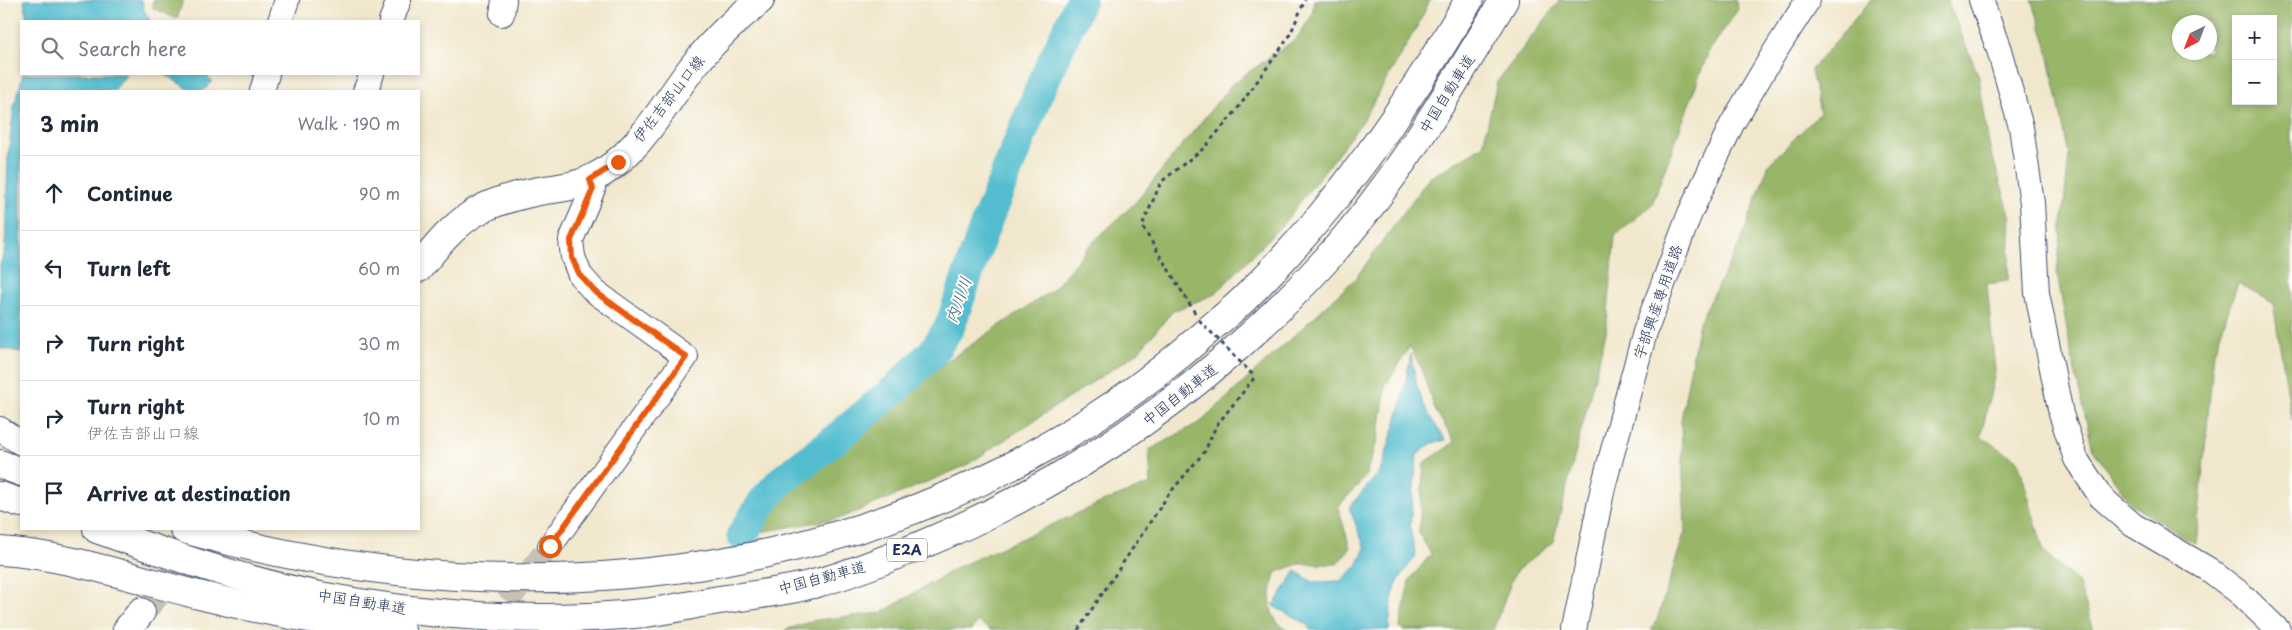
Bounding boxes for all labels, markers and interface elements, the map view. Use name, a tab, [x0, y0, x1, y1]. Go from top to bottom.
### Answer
north arrow	[2172, 15, 2217, 60]
map controls	[2232, 15, 2277, 105]
button: +	[2232, 15, 2277, 60]
search box	[20, 20, 420, 75]
icon: search	[38, 34, 66, 62]
text: Search here	[78, 34, 187, 62]
street label: 中国自動車道	[1412, 49, 1479, 137]
street label: 伊佐吉部山口線	[626, 50, 709, 147]
button: −	[2232, 60, 2277, 105]
text: 3 min	[40, 107, 99, 139]
text: Walk · 190 m	[298, 111, 400, 135]
route end	[607, 151, 630, 174]
icon: ahead	[40, 179, 68, 207]
text: Continue	[87, 179, 173, 207]
text: 90 m	[359, 181, 400, 205]
street label: 宇部興産専用道路	[1626, 241, 1687, 362]
icon: left	[40, 254, 68, 282]
text: Turn left	[87, 254, 171, 282]
text: 60 m	[358, 256, 400, 280]
water label: 内川川	[938, 273, 977, 326]
icon: right	[40, 329, 68, 357]
text: Turn right	[87, 329, 185, 357]
text: 30 m	[358, 331, 400, 355]
street label: 中国自動車道	[1137, 357, 1222, 431]
text: Turn right	[87, 392, 185, 420]
icon: right	[40, 404, 68, 432]
text: 10 m	[363, 406, 400, 430]
text: 伊佐吉部山口線	[87, 420, 199, 444]
icon: arrive	[40, 479, 68, 507]
text: Arrive at destination	[87, 479, 291, 507]
route start	[539, 535, 562, 558]
road number: E2A	[887, 538, 927, 562]
street label: 中国自動車道	[775, 554, 868, 599]
street label: 中国自動車道	[316, 582, 408, 619]

